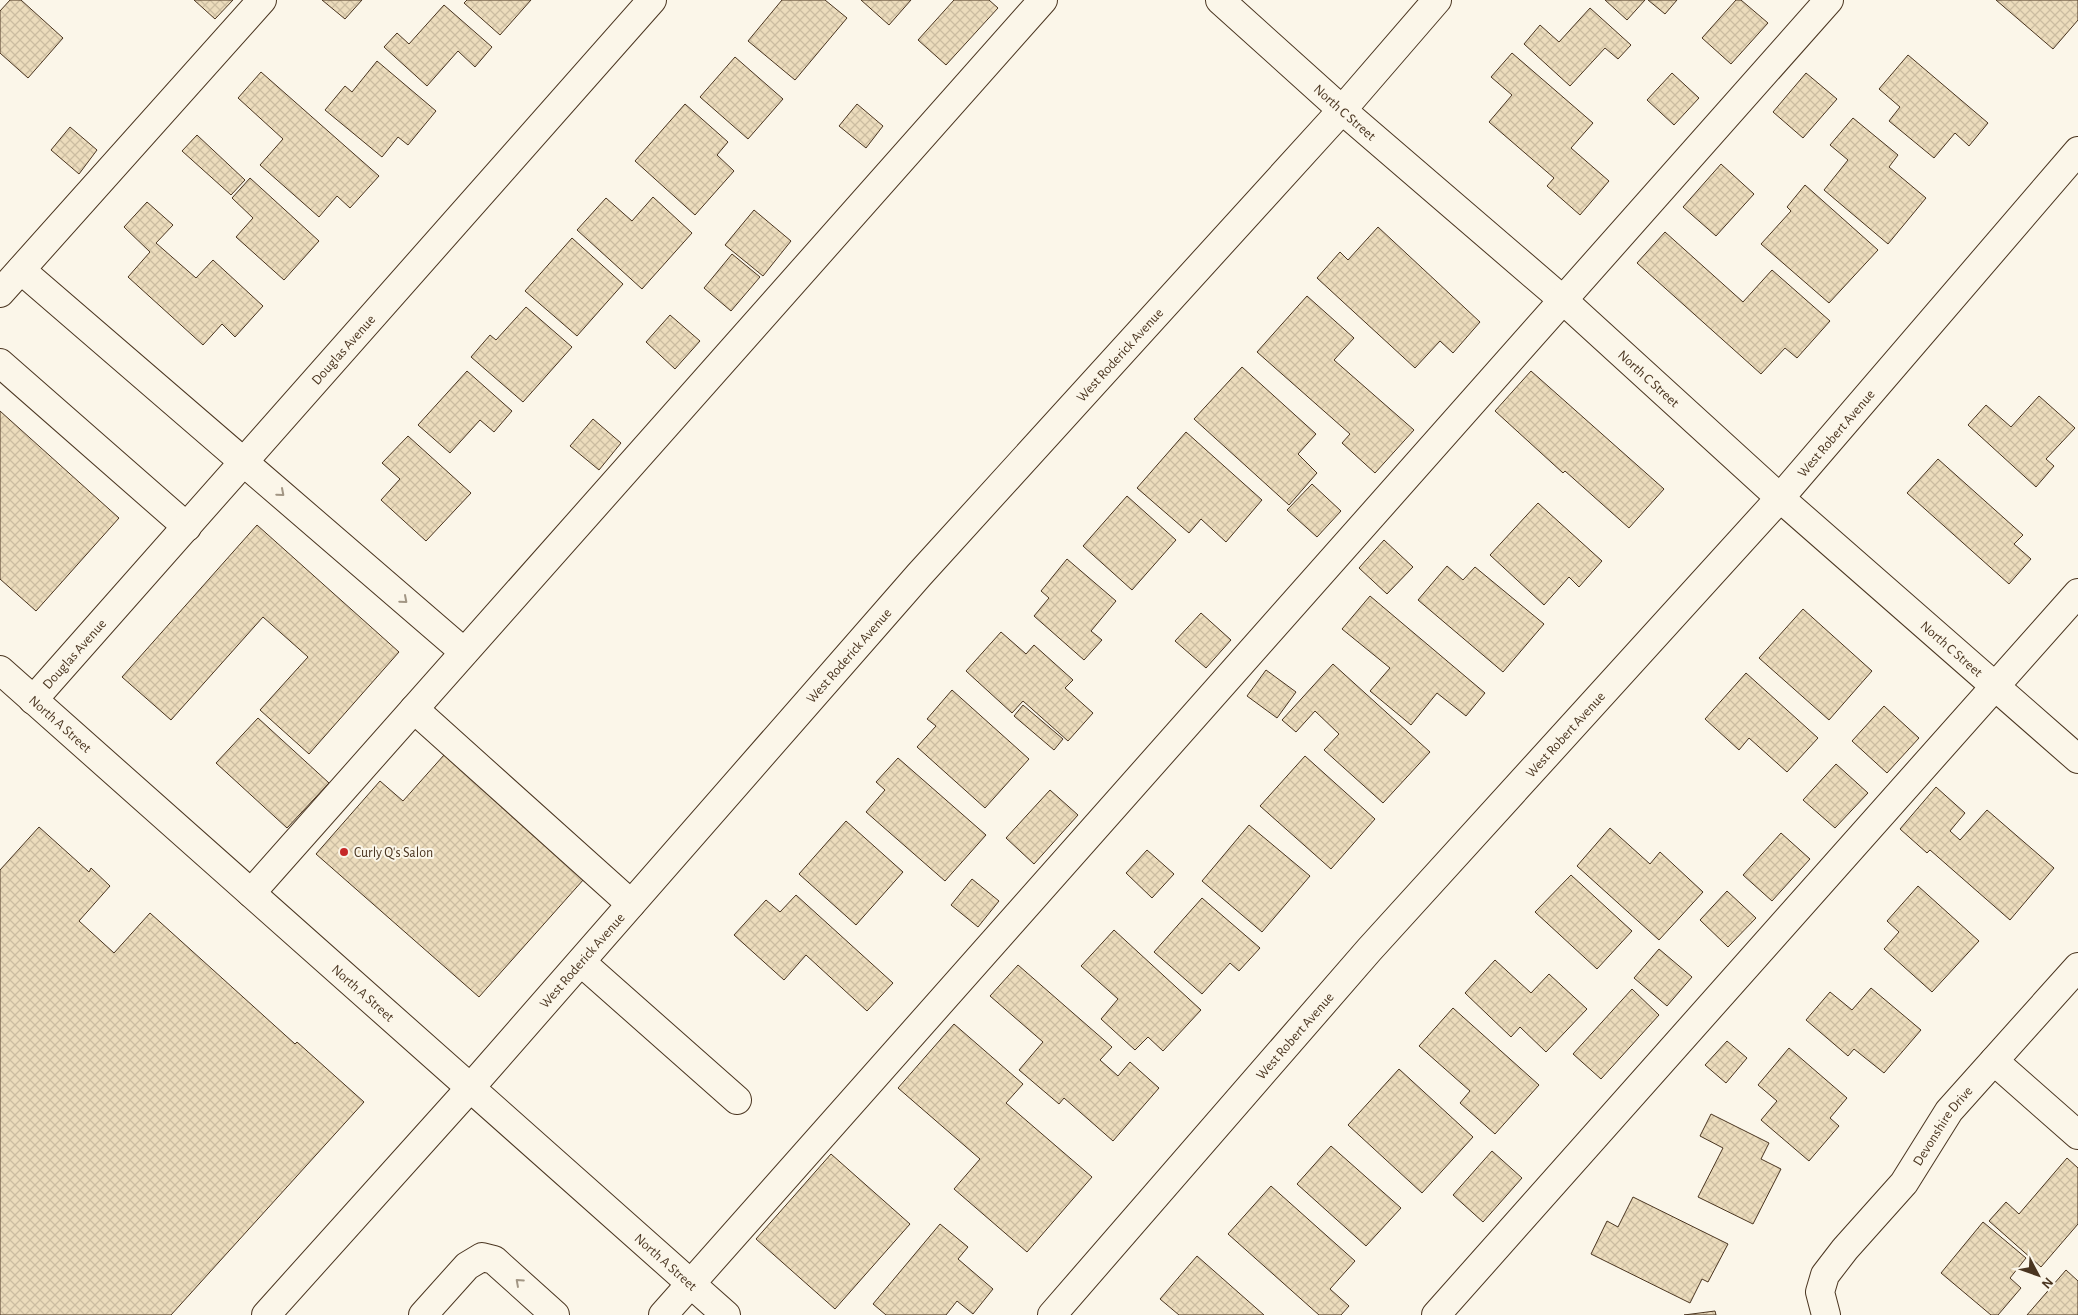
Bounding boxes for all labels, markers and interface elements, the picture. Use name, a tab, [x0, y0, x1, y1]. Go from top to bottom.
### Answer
street label: North C Street	[1311, 82, 1378, 144]
street label: West Roderick Avenue	[1074, 306, 1166, 405]
street label: Douglas Avenue	[309, 312, 378, 388]
street label: North C Street	[1615, 348, 1682, 411]
street label: West Robert Avenue	[1795, 387, 1878, 480]
one-way arrow	[275, 488, 284, 497]
one-way arrow	[398, 594, 407, 603]
street label: West Roderick Avenue	[804, 606, 894, 706]
street label: Douglas Avenue	[40, 617, 109, 692]
street label: North C Street	[1918, 619, 1985, 680]
street label: West Robert Avenue	[1524, 689, 1608, 780]
street label: North A Street	[26, 693, 94, 756]
marker: Curly Q's Salon	[338, 846, 350, 858]
place label: Curly Q's Salon	[354, 846, 433, 860]
street label: West Roderick Avenue	[537, 911, 628, 1011]
street label: North A Street	[329, 962, 397, 1025]
street label: West Robert Avenue	[1254, 990, 1337, 1083]
street label: Devonshire Drive	[1911, 1084, 1976, 1168]
street label: North A Street	[632, 1231, 700, 1294]
north arrow	[2013, 1250, 2063, 1300]
text: N	[2039, 1275, 2056, 1291]
one-way arrow	[516, 1279, 525, 1288]

